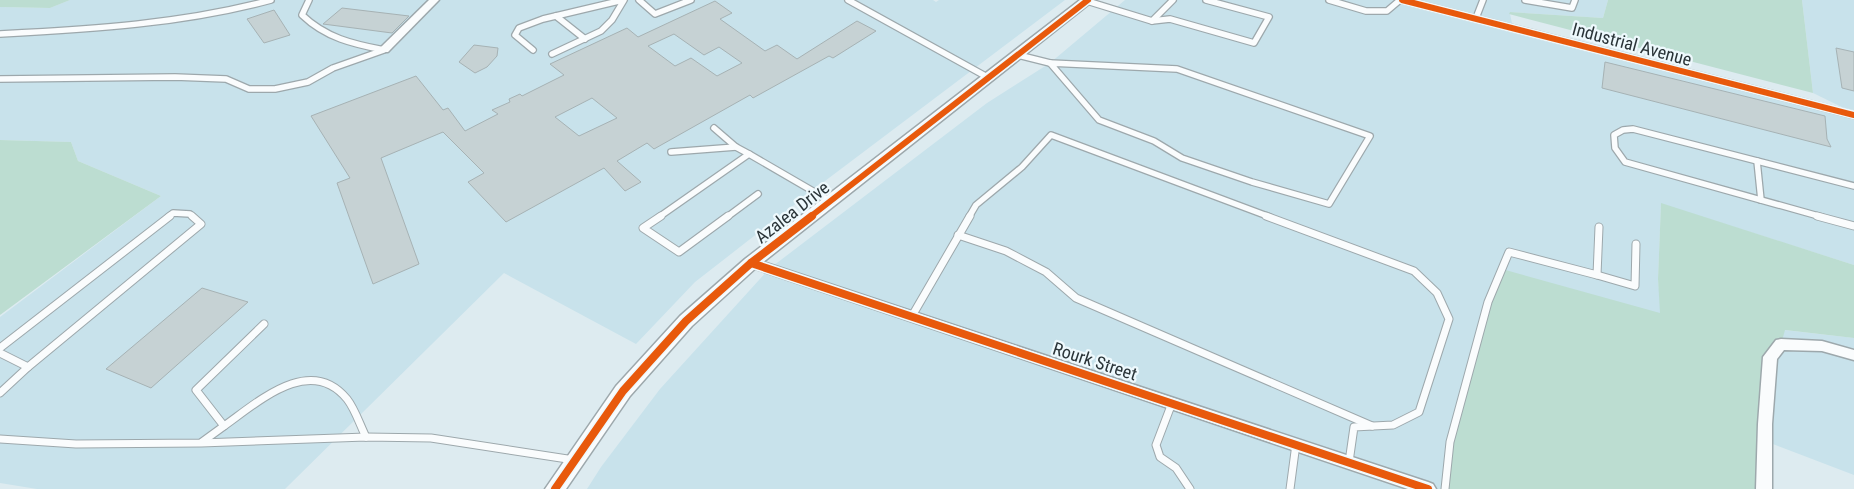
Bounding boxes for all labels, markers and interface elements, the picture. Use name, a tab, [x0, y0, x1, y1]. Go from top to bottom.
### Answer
street label: Industrial Avenue	[1570, 18, 1694, 70]
street label: Azalea Drive	[751, 177, 833, 247]
street label: Rourk Street	[1050, 338, 1140, 384]

